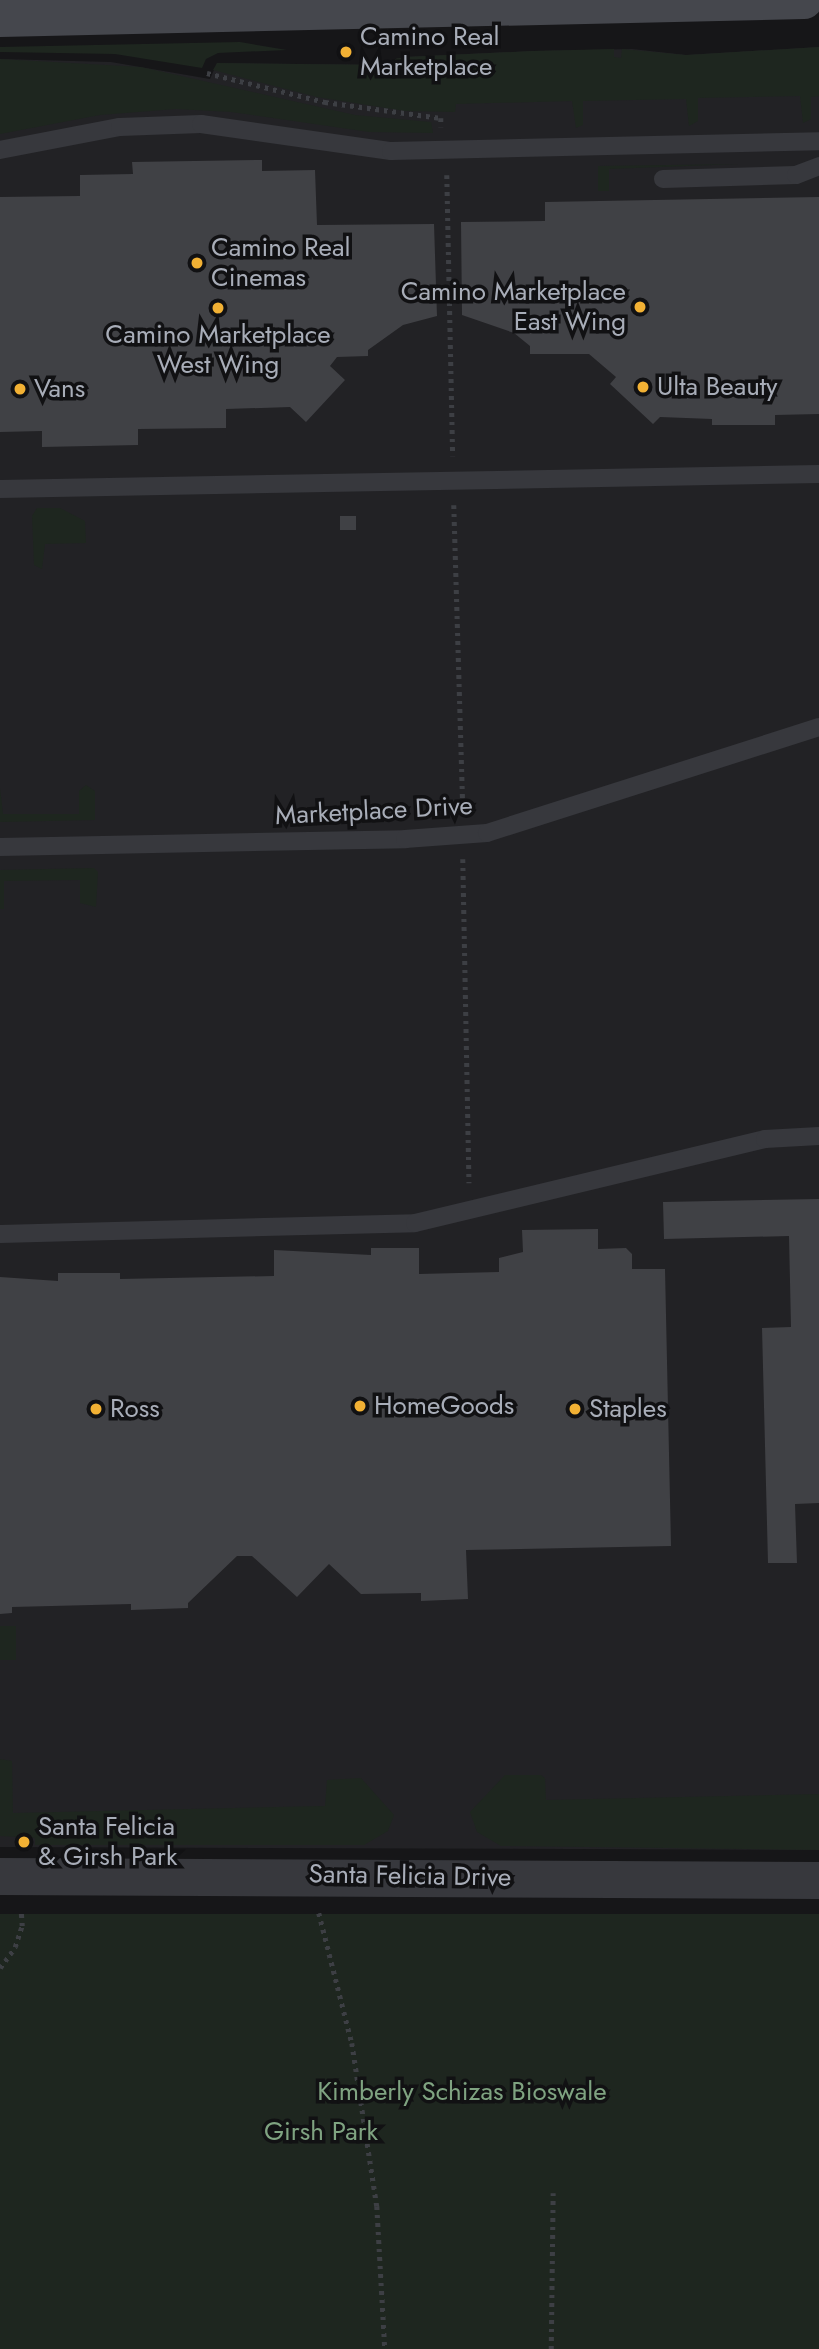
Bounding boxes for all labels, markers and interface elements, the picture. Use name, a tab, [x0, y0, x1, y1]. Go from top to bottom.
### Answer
place label: Camino Real Marketplace	[360, 21, 499, 82]
marker: Camino Real Marketplace	[338, 44, 354, 60]
place label: Camino Real Cinemas	[211, 232, 350, 294]
marker: Camino Real Cinemas	[189, 255, 205, 271]
place label: Camino Marketplace East Wing	[401, 276, 626, 338]
marker: Camino Marketplace East Wing	[632, 299, 648, 315]
marker: Camino Marketplace West Wing	[210, 300, 226, 316]
place label: Camino Marketplace West Wing	[105, 319, 331, 380]
place label: Ulta Beauty	[657, 371, 778, 403]
place label: Vans	[34, 373, 85, 405]
marker: Ulta Beauty	[635, 379, 651, 395]
marker: Vans	[12, 381, 28, 397]
street label: Marketplace Drive	[274, 790, 474, 832]
place label: HomeGoods	[374, 1390, 514, 1422]
place label: Ross	[110, 1393, 160, 1425]
place label: Staples	[589, 1393, 667, 1425]
marker: HomeGoods	[352, 1398, 368, 1414]
marker: Ross	[88, 1401, 104, 1417]
marker: Staples	[567, 1401, 583, 1417]
place label: Santa Felicia & Girsh Park	[38, 1811, 177, 1872]
marker: Santa Felicia & Girsh Park	[16, 1834, 32, 1850]
street label: Santa Felicia Drive	[308, 1859, 512, 1893]
park label: Kimberly Schizas Bioswale	[317, 2076, 607, 2108]
park label: Girsh Park	[264, 2116, 378, 2148]

